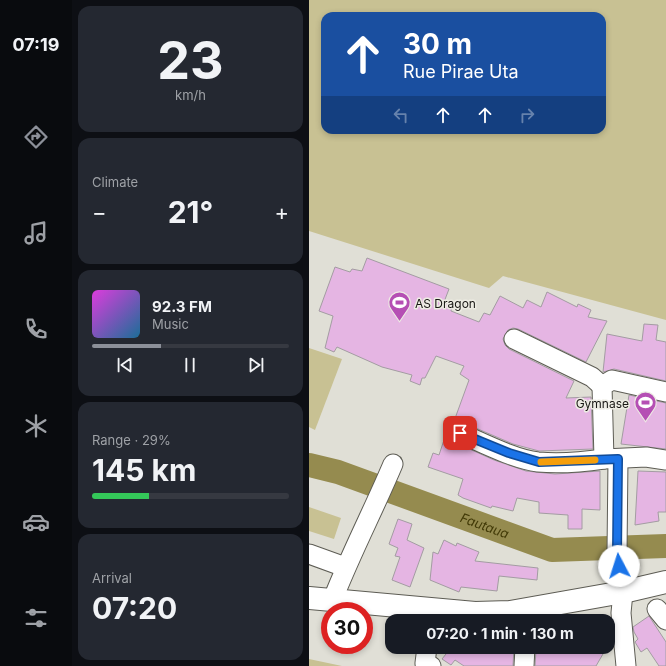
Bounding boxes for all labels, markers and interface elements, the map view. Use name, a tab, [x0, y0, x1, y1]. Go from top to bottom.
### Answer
text: 30 m	[403, 27, 472, 61]
icon: ahead	[337, 28, 389, 80]
text: 23	[157, 29, 224, 92]
text: 07:19	[12, 34, 60, 55]
text: Rue Pirae Uta	[403, 61, 519, 82]
text: km/h	[175, 87, 206, 103]
icon: left	[390, 104, 412, 126]
icon: ahead	[432, 104, 454, 126]
icon: ahead	[474, 104, 496, 126]
icon: right	[516, 104, 538, 126]
icon: directions	[22, 123, 50, 151]
text: Climate	[92, 174, 138, 190]
text: 21°	[168, 194, 213, 230]
text: −	[92, 199, 107, 225]
text: +	[274, 199, 289, 225]
icon: music	[22, 219, 50, 247]
sports icon: AS Dragon	[387, 290, 413, 323]
place label: AS Dragon	[415, 296, 476, 311]
text: 92.3 FM	[152, 297, 212, 316]
icon: phone	[22, 315, 50, 343]
text: Music	[152, 316, 189, 332]
icon: previous	[114, 354, 136, 376]
icon: pause	[179, 354, 201, 376]
icon: next	[245, 354, 267, 376]
sports icon: Gymnase	[632, 390, 658, 423]
place label: Gymnase	[576, 396, 629, 411]
icon: climate	[22, 412, 50, 440]
pin	[443, 416, 477, 450]
icon: arrive	[449, 422, 471, 444]
text: Range · 29%	[92, 432, 171, 448]
text: 145 km	[92, 452, 196, 488]
icon: car	[22, 508, 50, 536]
water label: Fautaua	[458, 509, 511, 542]
position arrow	[598, 545, 640, 587]
text: Arrival	[92, 570, 132, 586]
text: 07:20	[92, 590, 177, 626]
speed limit sign: 30	[321, 602, 373, 654]
icon: filters	[22, 604, 50, 632]
text: 07:20 · 1 min · 130 m	[426, 624, 574, 643]

